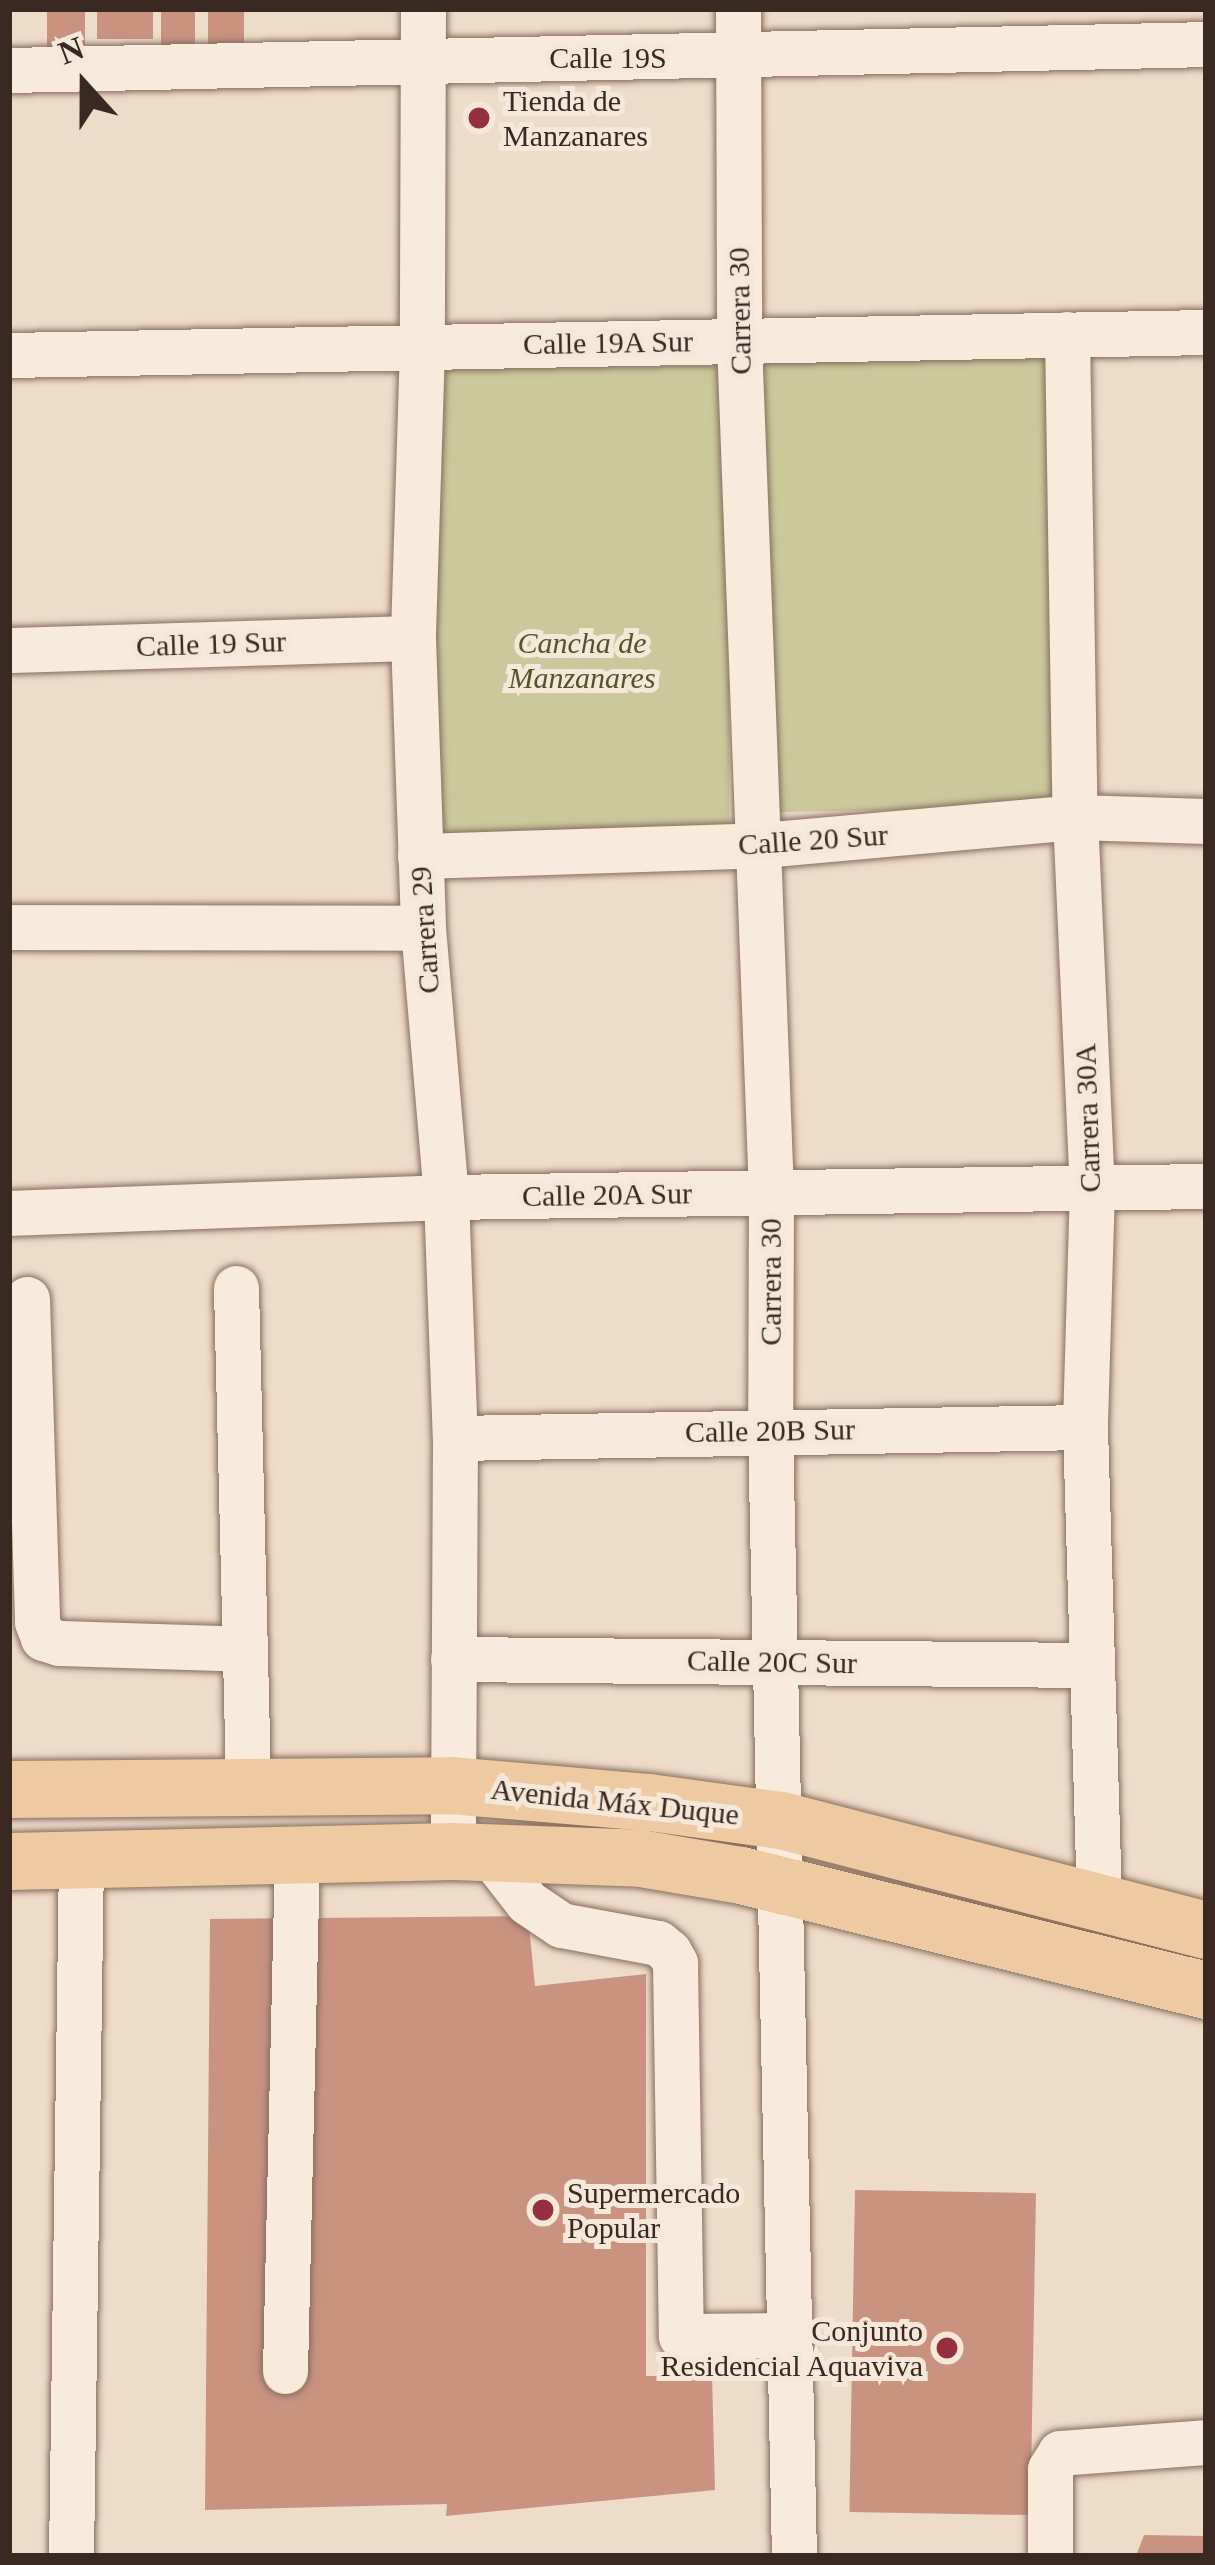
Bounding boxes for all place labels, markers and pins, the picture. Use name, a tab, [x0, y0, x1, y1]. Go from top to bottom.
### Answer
place label: Tienda de Manzanares	[503, 83, 648, 154]
marker: Tienda de Manzanares	[466, 105, 492, 131]
place label: Supermercado Popular	[567, 2175, 740, 2246]
marker: Supermercado Popular	[530, 2197, 556, 2223]
place label: Conjunto Residencial Aquaviva	[659, 2313, 923, 2384]
marker: Conjunto Residencial Aquaviva	[934, 2335, 960, 2361]

